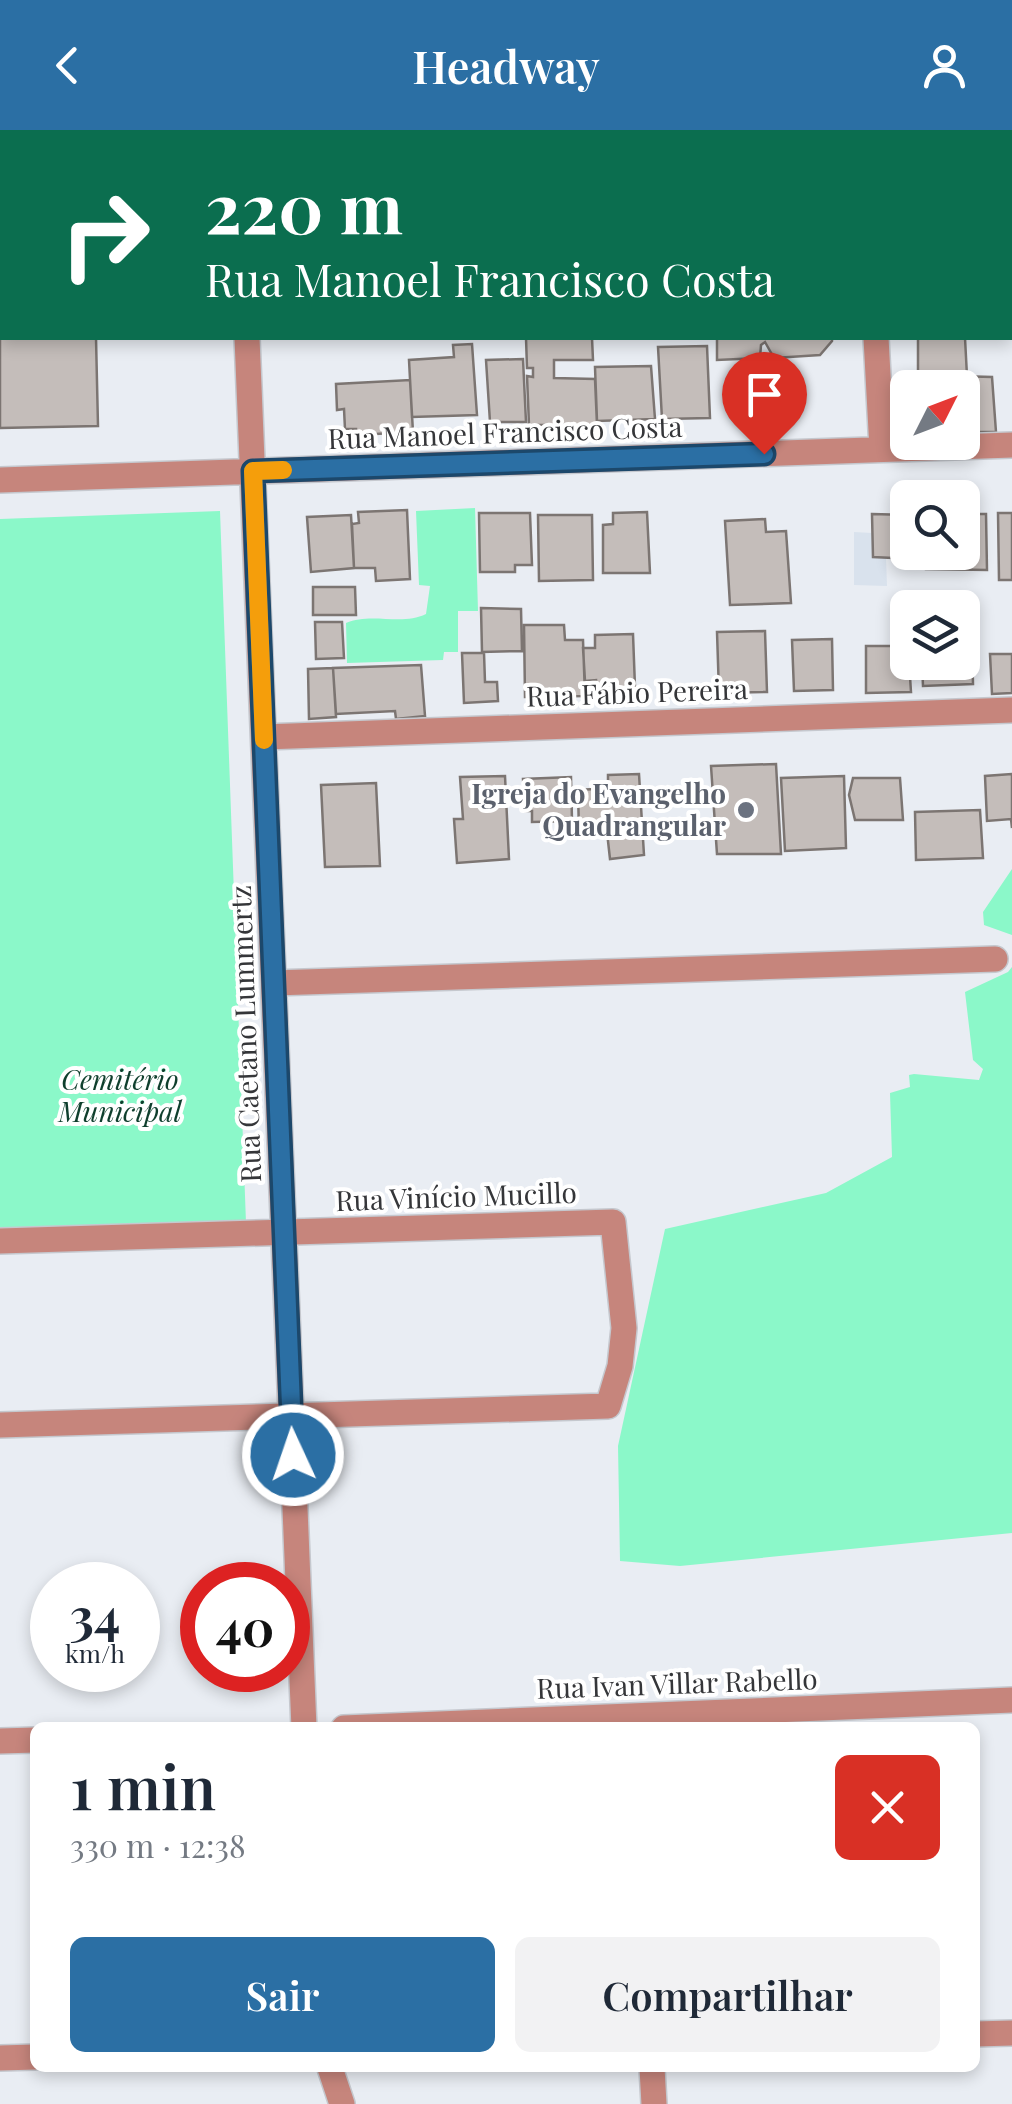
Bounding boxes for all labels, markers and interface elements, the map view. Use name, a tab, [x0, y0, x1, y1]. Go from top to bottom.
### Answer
text: Headway	[412, 35, 600, 95]
icon: back	[40, 38, 95, 93]
icon: person	[917, 38, 972, 93]
text: 220 m	[205, 158, 403, 252]
icon: right	[40, 170, 170, 300]
text: Rua Manoel Francisco Costa	[205, 248, 775, 308]
pin	[722, 352, 807, 455]
icon: arrive	[737, 367, 792, 422]
north arrow	[890, 370, 980, 460]
map controls	[890, 370, 980, 680]
street label: Rua Manoel Francisco Costa	[327, 407, 683, 456]
button: search	[890, 480, 980, 570]
button: layers	[890, 590, 980, 680]
street label: Rua Fábio Pereira	[526, 669, 748, 714]
place label: Igreja do Evangelho Quadrangular	[471, 774, 726, 843]
marker: Igreja do Evangelho Quadrangular	[735, 799, 757, 821]
street label: Rua Caetano Lummertz	[221, 885, 268, 1183]
park label: Cemitério Municipal	[57, 1060, 183, 1129]
street label: Rua Vinício Mucillo	[335, 1173, 577, 1218]
position arrow	[241, 1403, 345, 1507]
speed limit sign: 40	[180, 1562, 310, 1692]
text: 34	[70, 1581, 120, 1648]
text: km/h	[65, 1636, 125, 1669]
street label: Rua Ivan Villar Rabello	[536, 1659, 818, 1706]
text: 1 min	[70, 1745, 216, 1825]
button: close	[835, 1755, 940, 1860]
text: 330 m · 12:38	[70, 1823, 246, 1866]
button: Sair	[70, 1937, 495, 2052]
button: Compartilhar	[515, 1937, 940, 2052]

